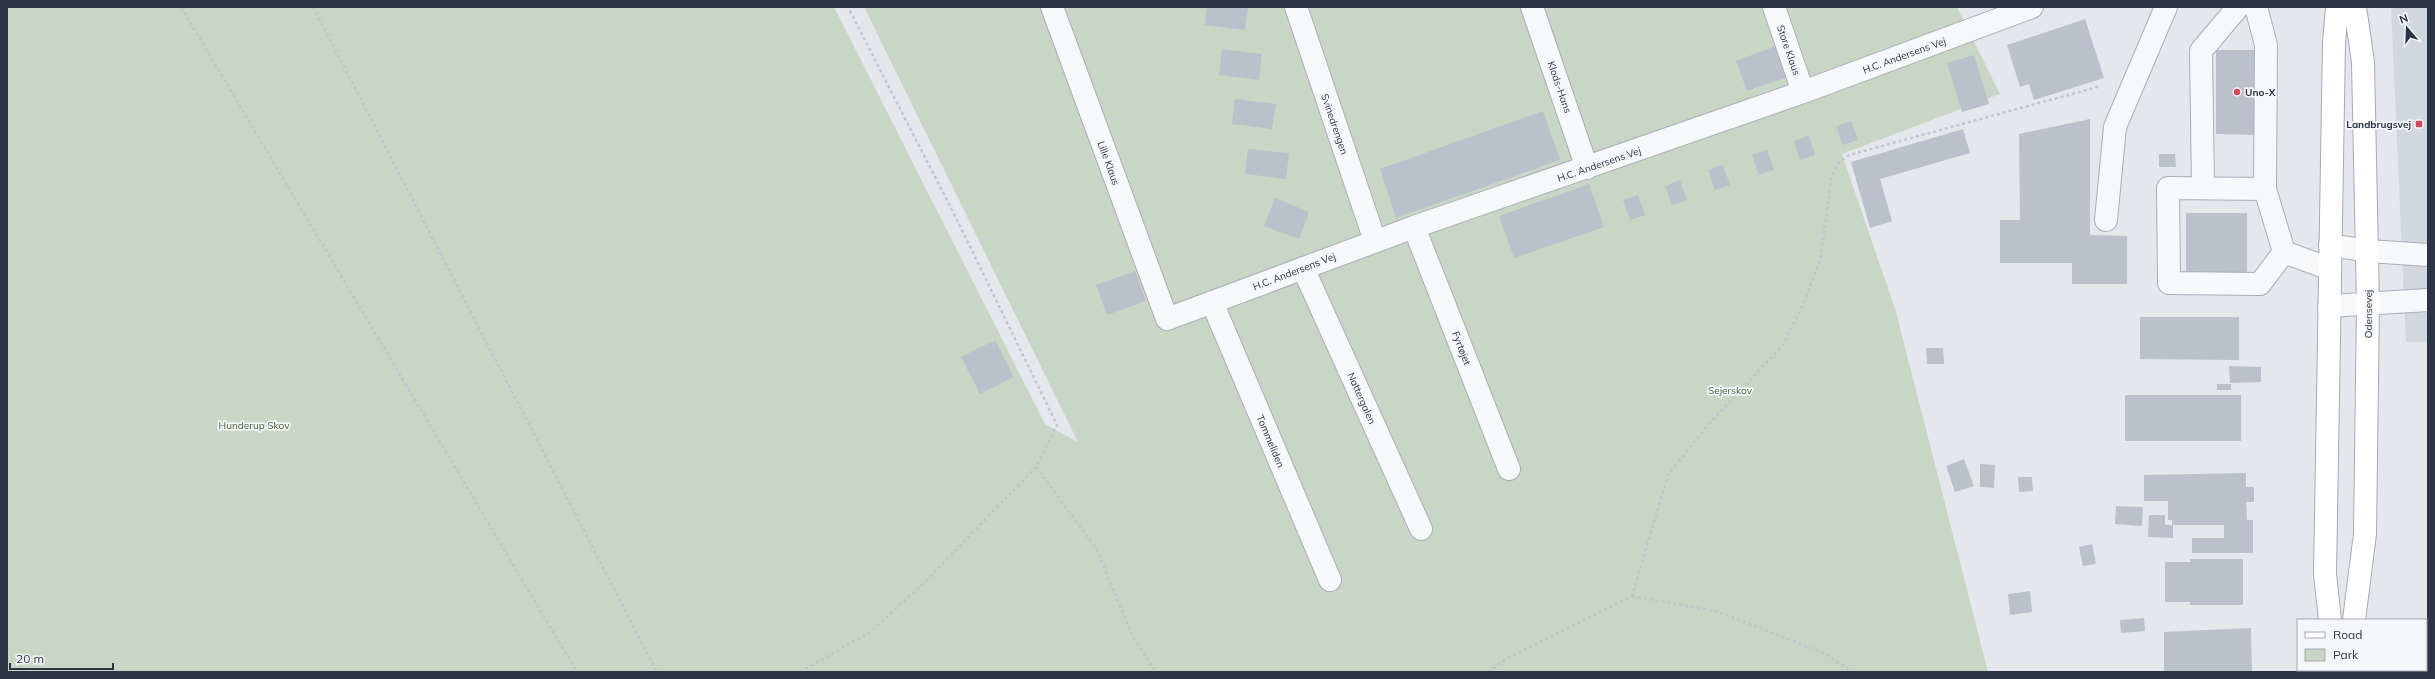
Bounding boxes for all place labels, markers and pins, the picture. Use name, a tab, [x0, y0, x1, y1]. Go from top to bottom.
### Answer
place label: Uno-X	[2245, 86, 2276, 99]
marker: Uno-X	[2232, 87, 2242, 97]
place label: Landbrugsvej	[2346, 118, 2411, 131]
marker: Landbrugsvej	[2414, 119, 2424, 129]

